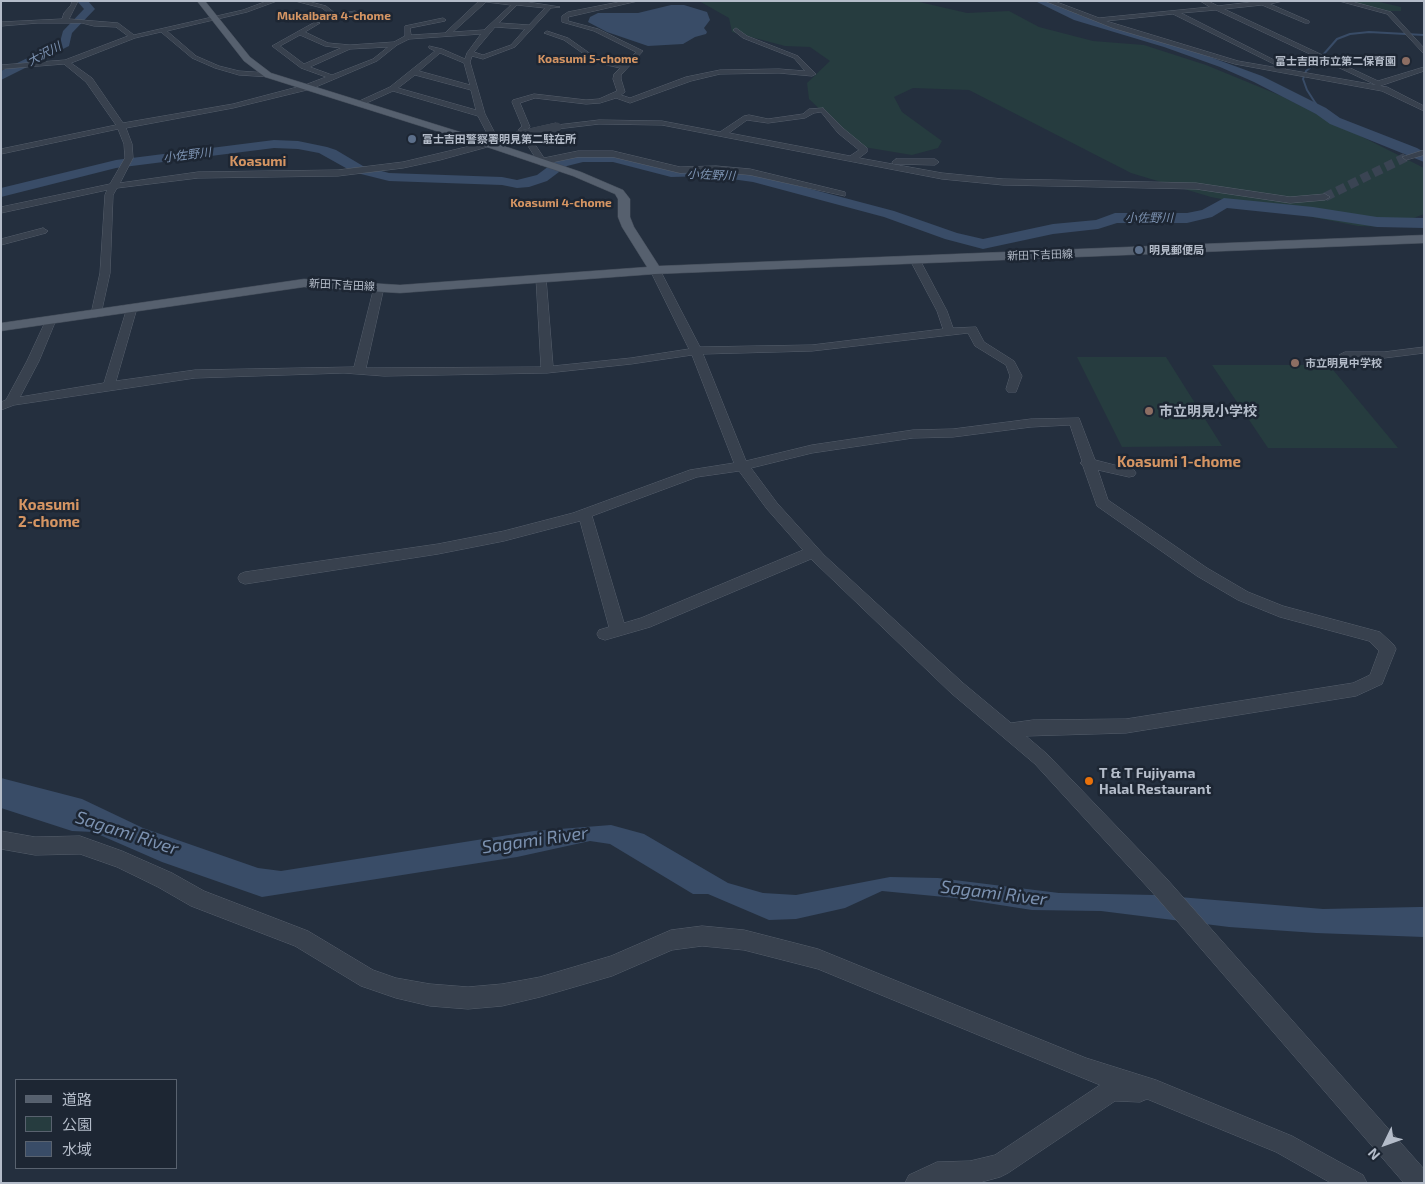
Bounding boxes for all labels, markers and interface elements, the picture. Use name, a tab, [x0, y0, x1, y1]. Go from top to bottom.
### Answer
district label: Mukaibara 4-chome	[277, 9, 391, 23]
water label: 大沢川	[25, 39, 63, 69]
district label: Koasumi 5-chome	[538, 52, 638, 66]
place label: 富士吉田市立第二保育園	[1275, 54, 1396, 68]
marker: 富士吉田市立第二保育園	[1400, 55, 1412, 67]
place label: 富士吉田警察署明見第二駐在所	[422, 132, 576, 146]
marker: 富士吉田警察署明見第二駐在所	[406, 133, 418, 145]
water label: 小佐野川	[162, 145, 212, 165]
district label: Koasumi	[230, 153, 286, 169]
water label: 小佐野川	[687, 167, 735, 183]
district label: Koasumi 4-chome	[510, 196, 612, 210]
water label: 小佐野川	[1125, 211, 1173, 225]
place label: 明見郵便局	[1149, 243, 1204, 257]
marker: 明見郵便局	[1133, 244, 1145, 256]
street label: 新田下吉田線	[1007, 247, 1073, 263]
street label: 新田下吉田線	[309, 277, 375, 293]
place label: 市立明見中学校	[1305, 356, 1382, 370]
marker: 市立明見中学校	[1289, 357, 1301, 369]
place label: 市立明見小学校	[1159, 403, 1257, 419]
marker: 市立明見小学校	[1143, 405, 1155, 417]
district label: Koasumi 1-chome	[1117, 453, 1241, 471]
district label: Koasumi 2-chome	[18, 496, 80, 531]
place label: T & T Fujiyama Halal Restaurant	[1099, 765, 1211, 798]
marker: T & T Fujiyama Halal Restaurant	[1083, 775, 1095, 787]
water label: Sagami River	[73, 806, 181, 860]
water label: Sagami River	[480, 822, 590, 858]
water label: Sagami River	[940, 876, 1048, 910]
legend	[15, 1079, 178, 1169]
text: 道路	[62, 1090, 92, 1108]
text: 公園	[62, 1115, 92, 1133]
north arrow	[1360, 1119, 1410, 1169]
text: 水域	[62, 1140, 92, 1158]
text: N	[1364, 1145, 1383, 1164]

